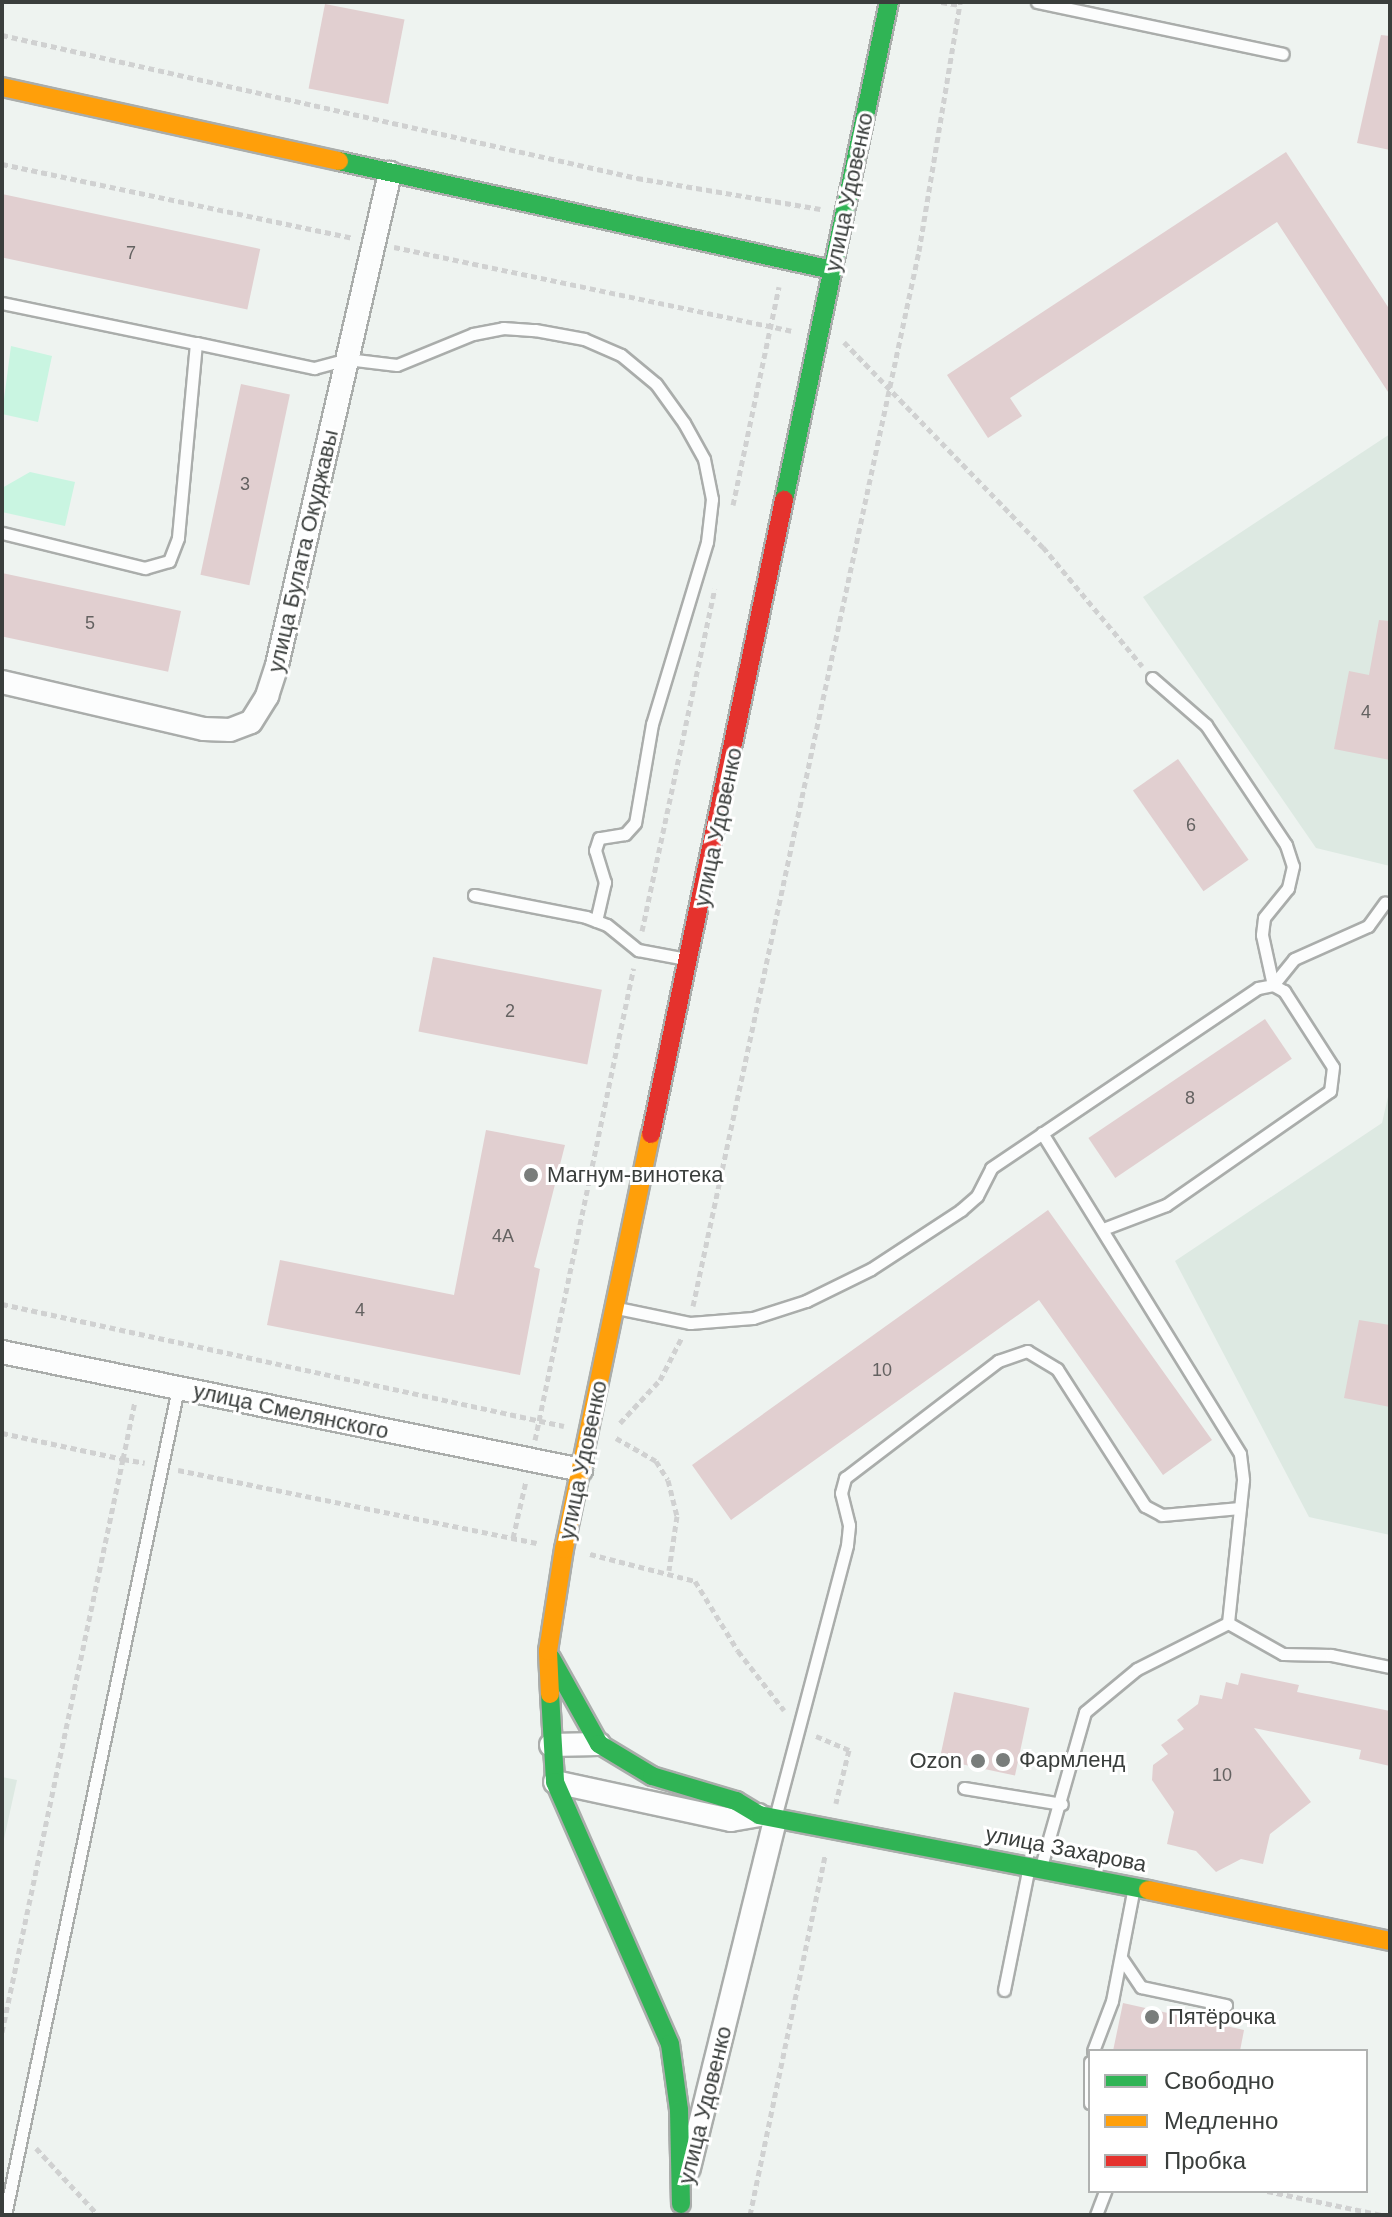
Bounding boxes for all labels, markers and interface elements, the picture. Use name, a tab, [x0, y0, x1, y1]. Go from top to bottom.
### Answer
street label: улица Удовенко	[819, 110, 879, 274]
house number: 7	[126, 242, 136, 264]
street label: улица Булата Окуджавы	[262, 427, 344, 675]
house number: 3	[240, 473, 250, 495]
house number: 5	[85, 612, 95, 634]
house number: 4	[1361, 701, 1371, 723]
street label: улица Удовенко	[688, 745, 748, 909]
house number: 6	[1186, 814, 1196, 836]
house number: 2	[505, 1000, 515, 1022]
house number: 8	[1185, 1087, 1195, 1109]
place label: Магнум-винотека	[547, 1162, 723, 1188]
marker: Магнум-винотека	[522, 1166, 540, 1184]
house number: 4А	[492, 1225, 514, 1247]
house number: 4	[355, 1299, 365, 1321]
house number: 10	[872, 1359, 892, 1381]
street label: улица Смелянского	[191, 1377, 391, 1445]
street label: улица Удовенко	[553, 1378, 613, 1542]
place label: Фармленд	[1019, 1747, 1125, 1773]
place label: Ozon	[909, 1748, 962, 1774]
marker: Фармленд	[994, 1751, 1012, 1769]
marker: Ozon	[969, 1752, 987, 1770]
house number: 10	[1212, 1764, 1232, 1786]
street label: улица Захарова	[983, 1820, 1149, 1878]
place label: Пятёрочка	[1168, 2004, 1276, 2030]
marker: Пятёрочка	[1143, 2008, 1161, 2026]
street label: улица Удовенко	[673, 2023, 737, 2187]
legend	[1088, 2049, 1368, 2193]
text: Свободно	[1164, 2067, 1274, 2094]
text: Медленно	[1164, 2107, 1278, 2134]
text: Пробка	[1164, 2147, 1246, 2174]

